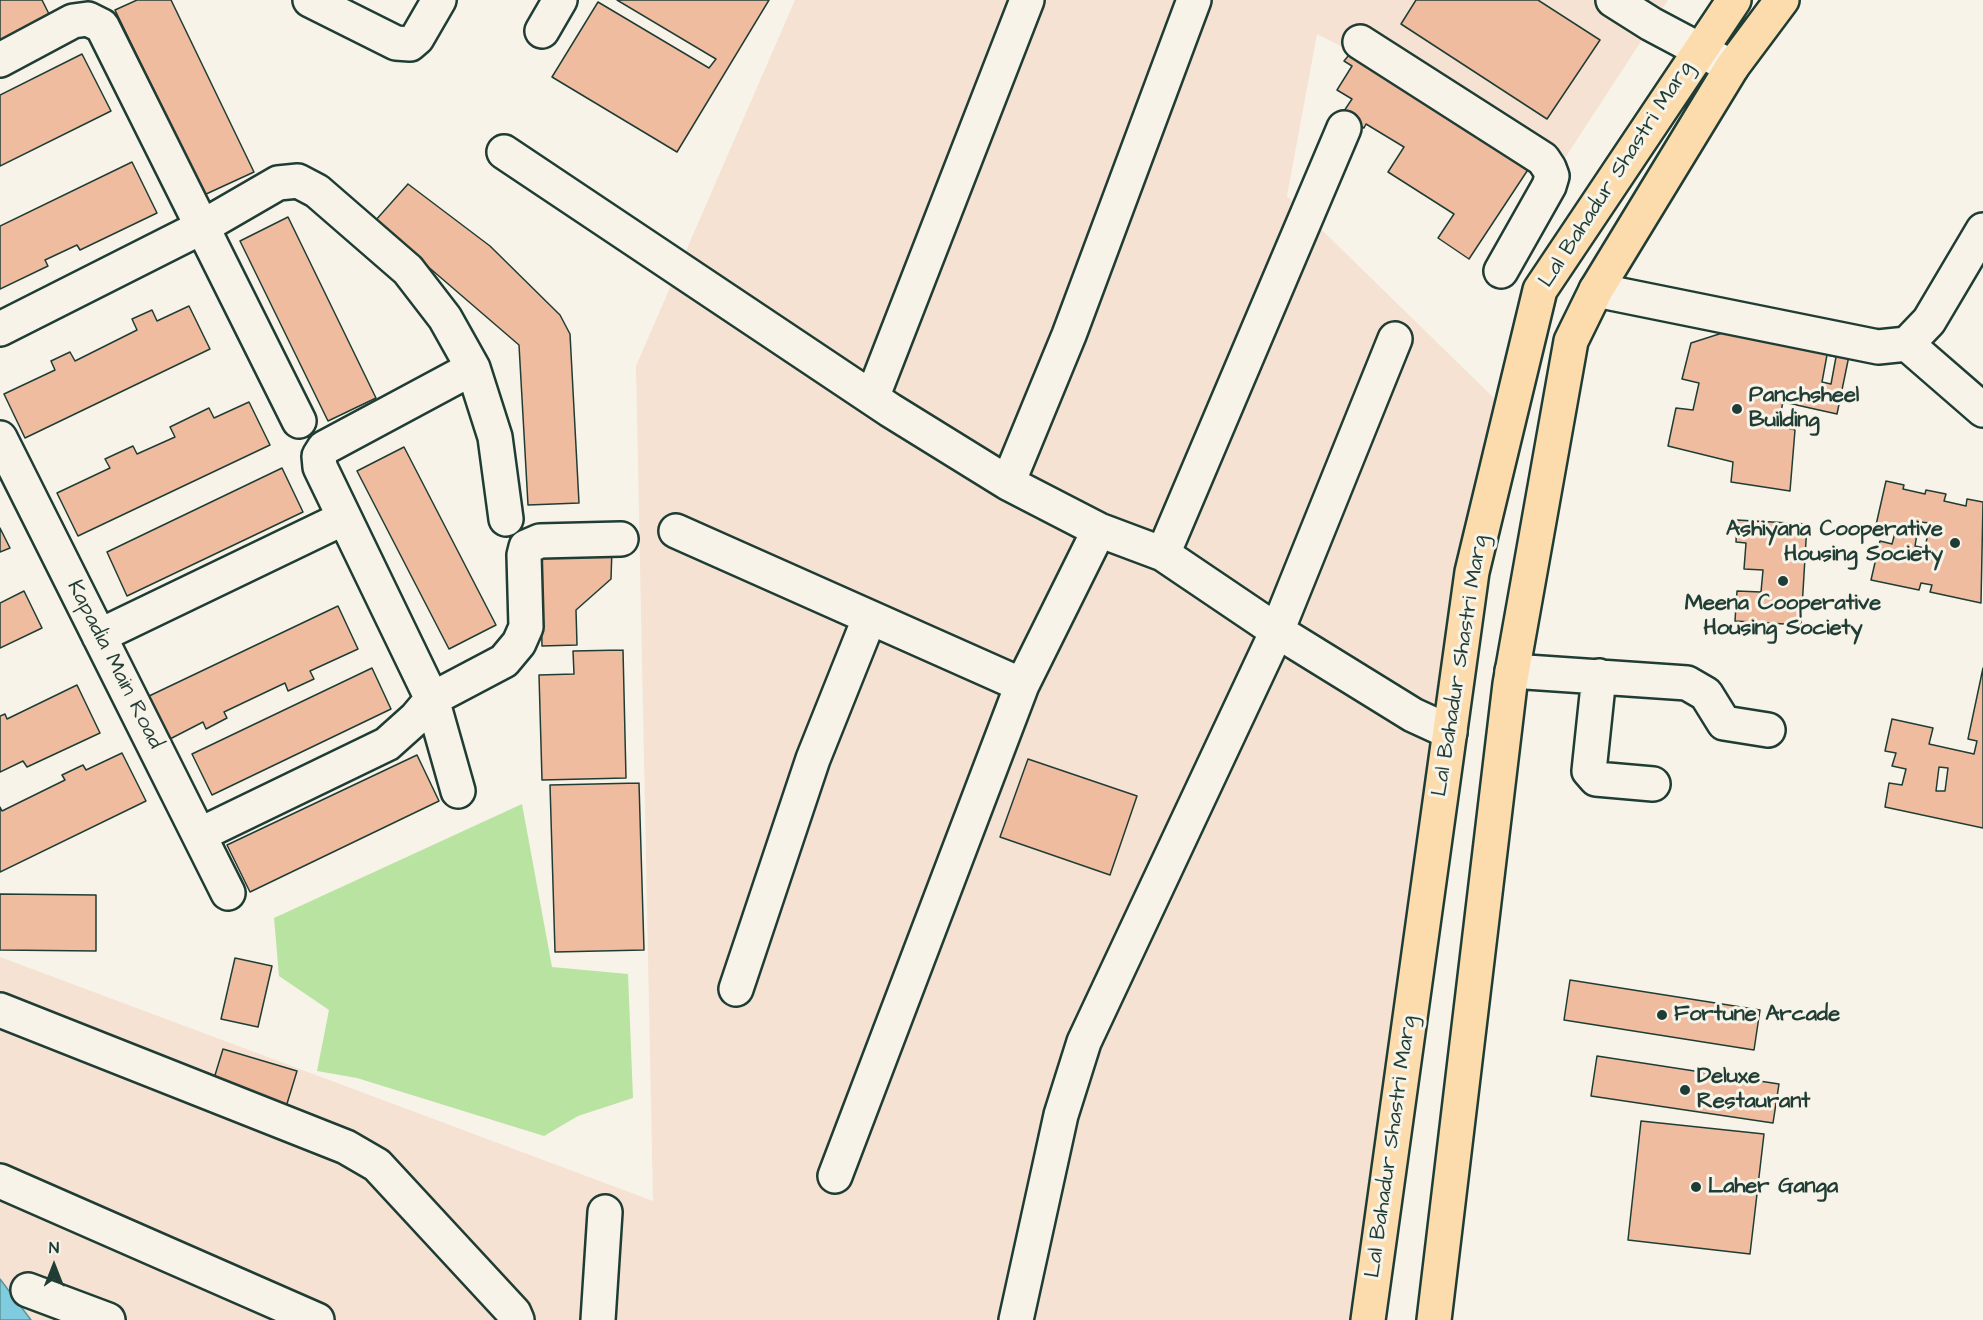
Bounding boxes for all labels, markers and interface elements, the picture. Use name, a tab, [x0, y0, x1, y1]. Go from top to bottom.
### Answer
street label: Lal Bahadur Shastri Marg	[1534, 57, 1700, 293]
place label: Panchsheel Building	[1749, 383, 1859, 434]
marker: Panchsheel Building	[1730, 402, 1744, 416]
place label: Ashiyana Cooperative Housing Society	[1726, 517, 1943, 568]
street label: Lal Bahadur Shastri Marg	[1427, 533, 1495, 799]
marker: Ashiyana Cooperative Housing Society	[1948, 536, 1962, 550]
marker: Meena Cooperative Housing Society	[1776, 574, 1790, 588]
street label: Kapadia Main Road	[60, 576, 168, 754]
place label: Meena Cooperative Housing Society	[1685, 591, 1881, 642]
place label: Fortune Arcade	[1674, 1002, 1840, 1028]
marker: Fortune Arcade	[1655, 1008, 1669, 1022]
street label: Lal Bahadur Shastri Marg	[1361, 1014, 1423, 1280]
place label: Deluxe Restaurant	[1697, 1064, 1810, 1116]
marker: Deluxe Restaurant	[1678, 1083, 1692, 1097]
place label: Laher Ganga	[1708, 1174, 1838, 1200]
marker: Laher Ganga	[1689, 1180, 1703, 1194]
north arrow	[24, 1236, 84, 1296]
text: N	[49, 1237, 59, 1259]

